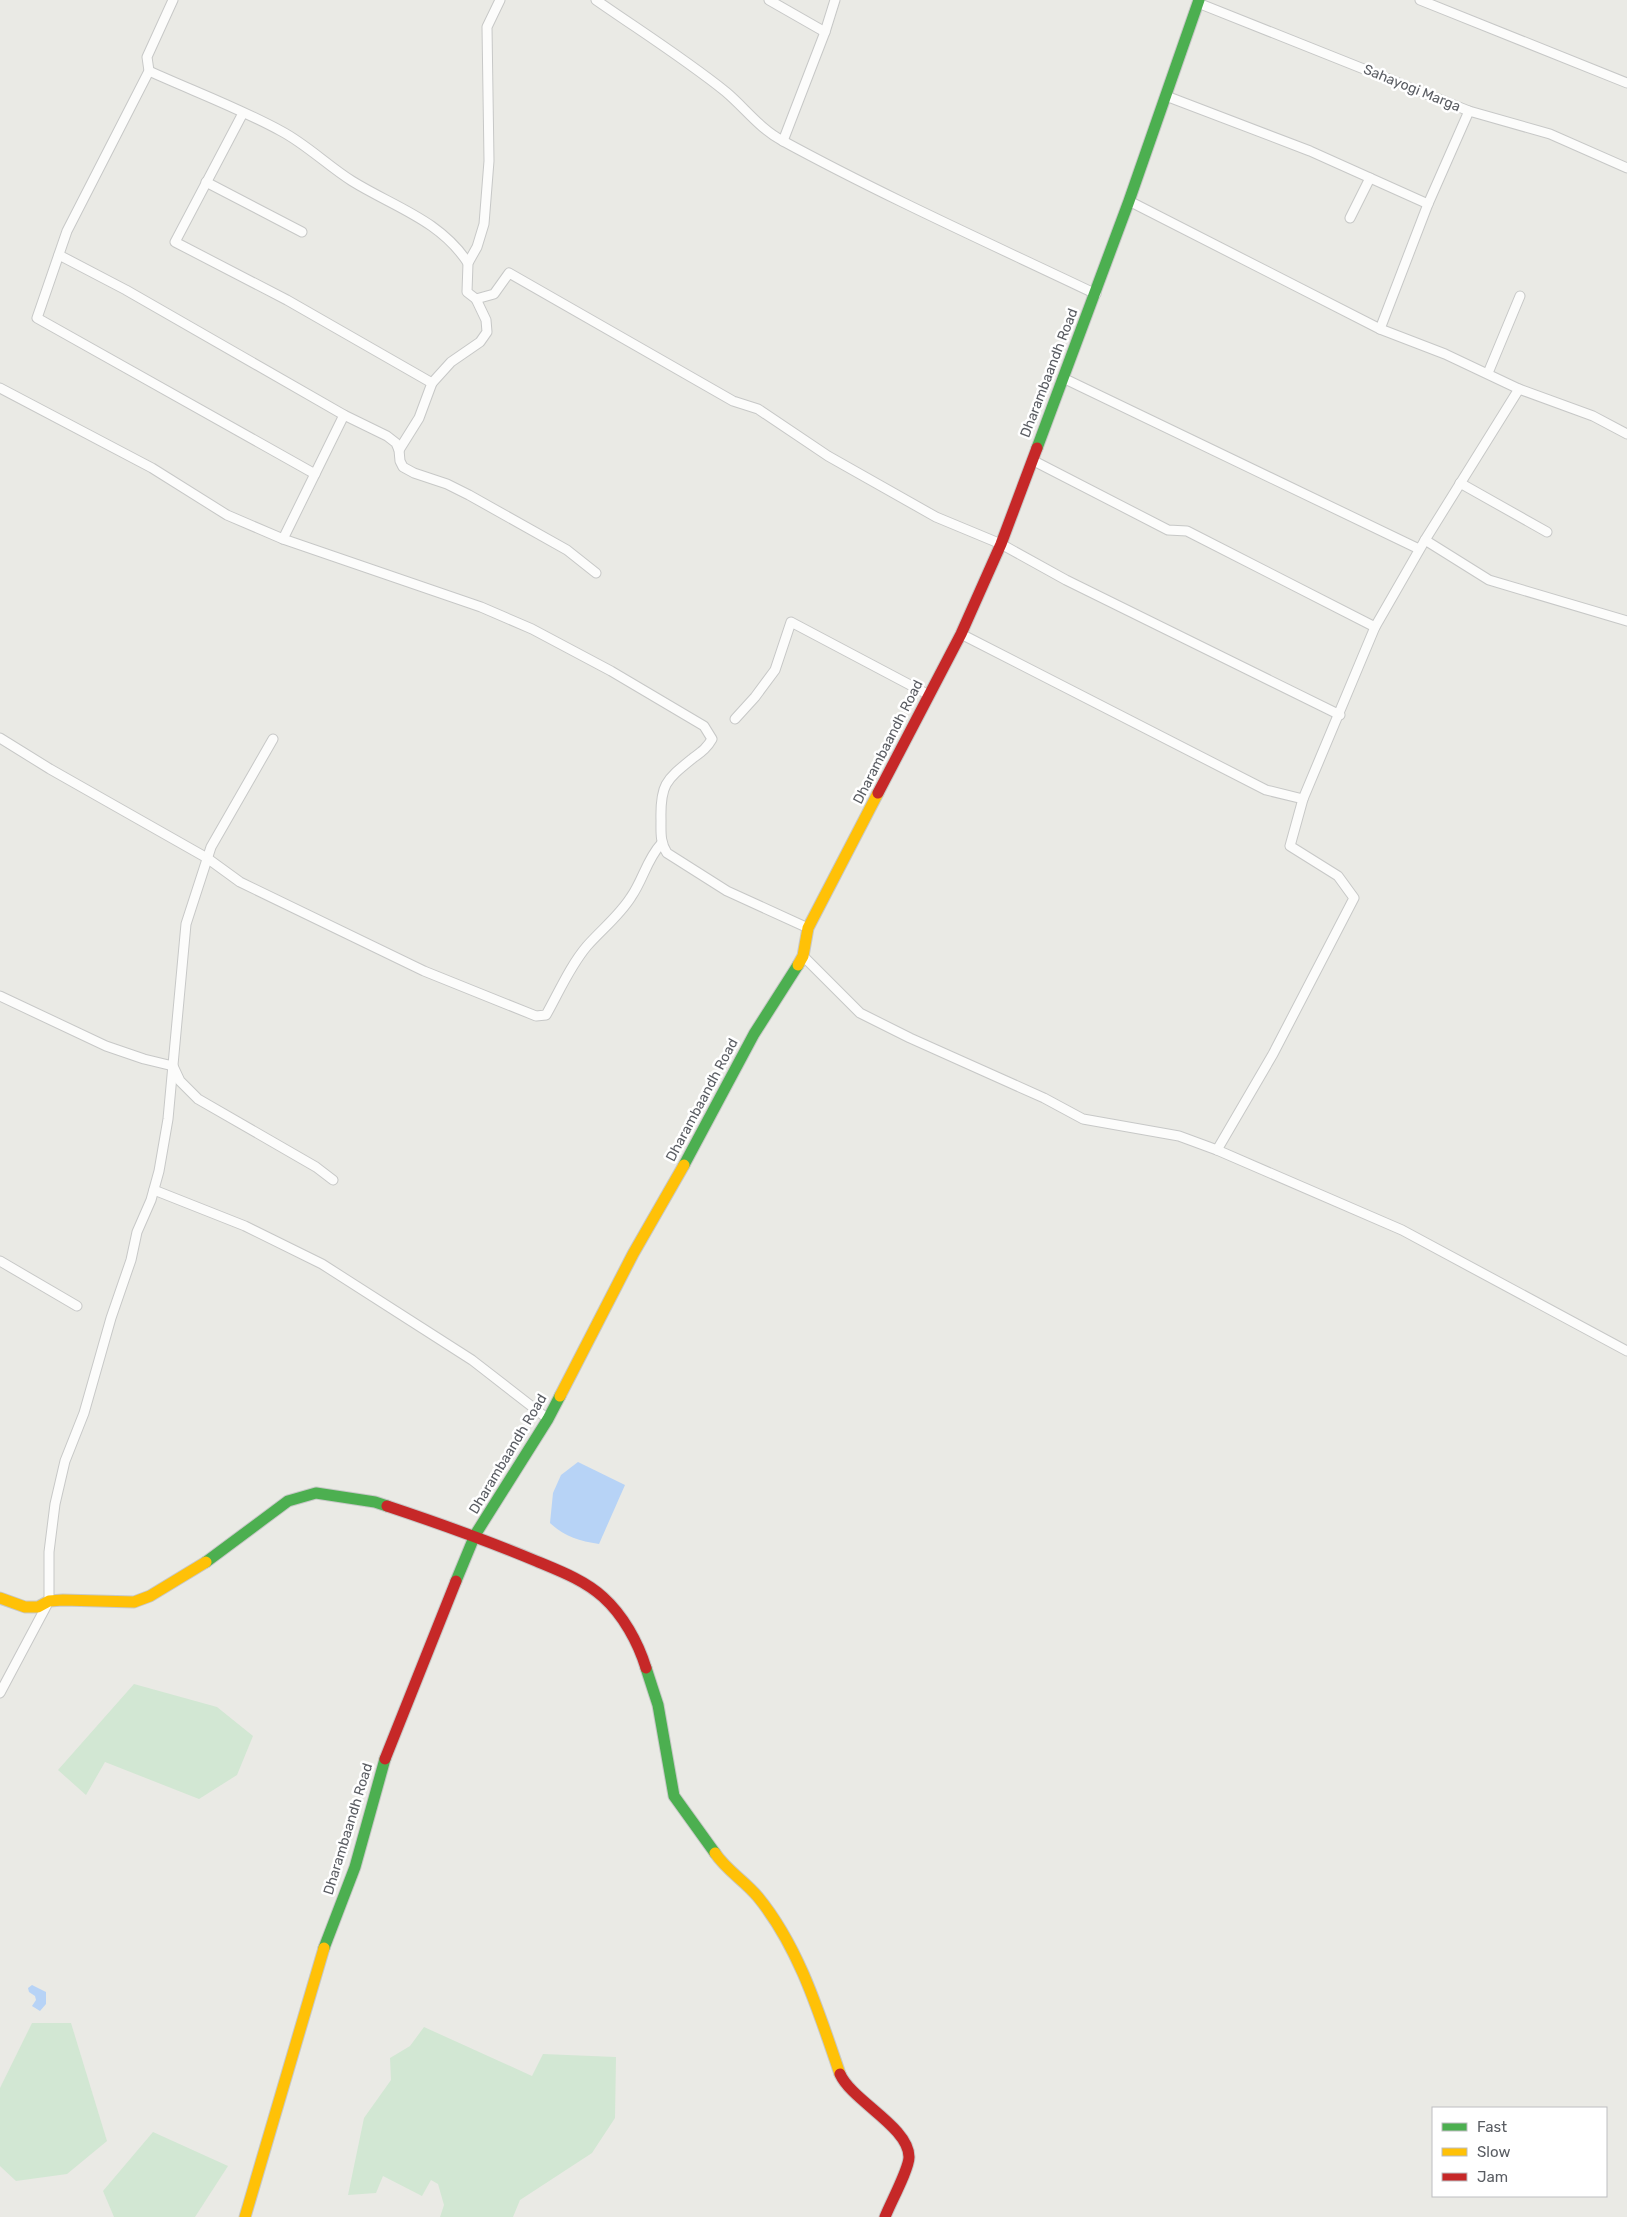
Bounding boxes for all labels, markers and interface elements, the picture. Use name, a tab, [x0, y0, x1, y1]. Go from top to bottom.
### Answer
street label: Sahayogi Marga	[1361, 61, 1463, 115]
street label: Dharambaandh Road	[1017, 306, 1081, 440]
street label: Dharambaandh Road	[849, 677, 927, 807]
street label: Dharambaandh Road	[662, 1036, 742, 1164]
street label: Dharambaandh Road	[465, 1391, 551, 1517]
street label: Dharambaandh Road	[320, 1761, 376, 1897]
legend	[1432, 2107, 1607, 2197]
text: Fast	[1477, 2118, 1507, 2136]
text: Slow	[1477, 2143, 1510, 2161]
text: Jam	[1477, 2168, 1508, 2186]

